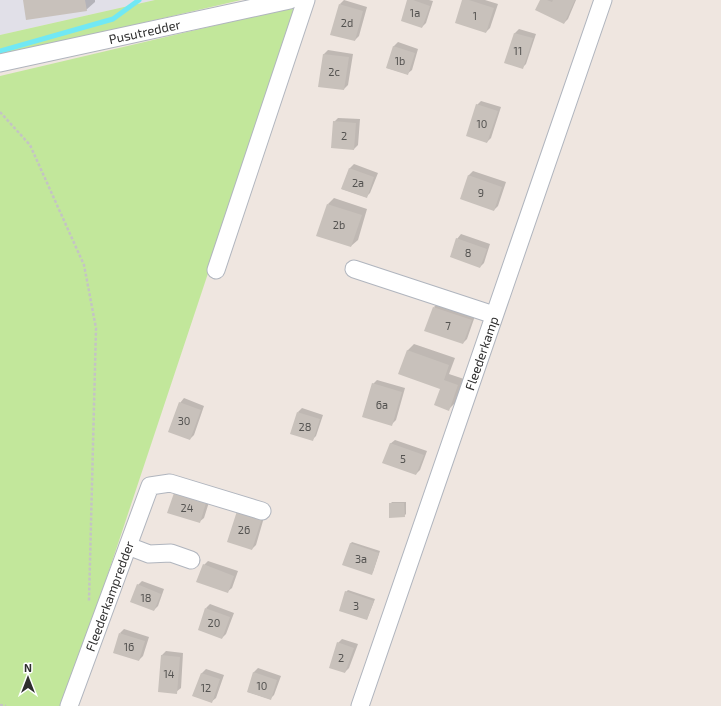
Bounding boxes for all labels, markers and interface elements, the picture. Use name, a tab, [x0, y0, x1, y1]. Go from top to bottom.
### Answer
house number: 1a	[410, 6, 420, 19]
house number: 1	[473, 9, 477, 22]
street label: Pusutredder	[107, 16, 182, 47]
house number: 2d	[341, 16, 353, 29]
house number: 11	[514, 44, 522, 57]
house number: 1b	[395, 54, 405, 67]
house number: 2c	[328, 65, 340, 78]
house number: 10	[476, 117, 488, 130]
house number: 2	[341, 129, 347, 142]
house number: 2a	[352, 176, 364, 189]
house number: 9	[478, 186, 484, 199]
house number: 2b	[333, 218, 345, 231]
house number: 8	[465, 246, 471, 259]
street label: Fleederkamp	[461, 314, 502, 392]
house number: 7	[445, 319, 451, 332]
house number: 6a	[376, 398, 388, 411]
house number: 30	[178, 414, 190, 427]
house number: 28	[299, 420, 311, 433]
house number: 5	[400, 452, 406, 465]
house number: 24	[181, 501, 194, 514]
house number: 26	[238, 523, 250, 536]
street label: Fleederkampredder	[82, 539, 137, 654]
house number: 3a	[355, 552, 367, 565]
house number: 18	[140, 591, 152, 604]
house number: 3	[353, 599, 359, 612]
house number: 20	[208, 616, 220, 629]
house number: 16	[124, 640, 134, 653]
house number: 2	[338, 651, 344, 664]
north arrow	[8, 658, 48, 698]
text: N	[24, 661, 32, 674]
house number: 14	[163, 667, 175, 680]
house number: 10	[256, 679, 268, 692]
house number: 12	[201, 681, 211, 694]

